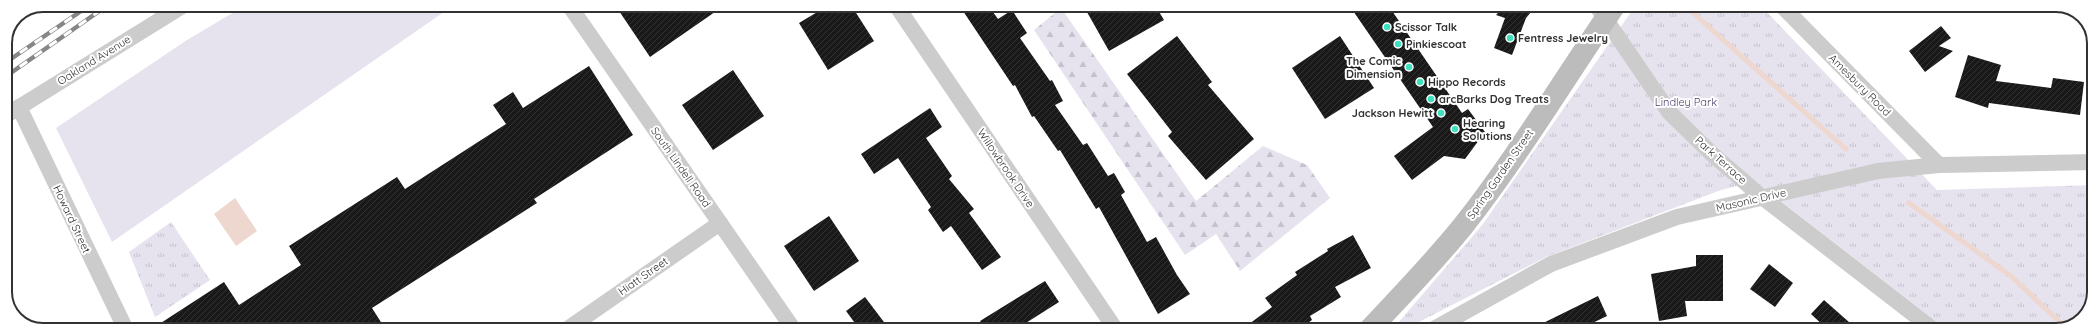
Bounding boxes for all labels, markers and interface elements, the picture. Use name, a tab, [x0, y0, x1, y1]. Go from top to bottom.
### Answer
place label: Scissor Talk	[1395, 20, 1457, 34]
marker: Scissor Talk	[1382, 22, 1392, 32]
place label: Fentress Jewelry	[1518, 31, 1608, 45]
street label: Oakland Avenue	[55, 32, 133, 88]
marker: Fentress Jewelry	[1505, 33, 1515, 43]
place label: Pinkiescoat	[1406, 37, 1466, 51]
marker: Pinkiescoat	[1393, 39, 1403, 49]
street label: Amesbury Road	[1826, 51, 1894, 119]
place label: The Comic Dimension	[1346, 54, 1401, 81]
marker: The Comic Dimension	[1404, 62, 1414, 72]
place label: Hippo Records	[1428, 75, 1506, 89]
marker: Hippo Records	[1415, 77, 1425, 87]
place label: arcBarks Dog Treats	[1439, 92, 1549, 106]
marker: arcBarks Dog Treats	[1426, 94, 1436, 104]
park label: Lindley Park	[1655, 95, 1717, 109]
place label: Jackson Hewitt	[1352, 106, 1433, 120]
marker: Jackson Hewitt	[1436, 108, 1446, 118]
place label: Hearing Solutions	[1463, 116, 1512, 143]
street label: South Lindell Road	[648, 124, 714, 210]
marker: Hearing Solutions	[1450, 124, 1460, 134]
street label: Willowbrook Drive	[974, 126, 1038, 210]
street label: Spring Garden Street	[1464, 126, 1536, 222]
street label: Park Terrace	[1692, 133, 1750, 187]
street label: Howard Street	[50, 183, 94, 255]
street label: Masonic Drive	[1715, 185, 1787, 215]
street label: Hiatt Street	[615, 254, 671, 298]

